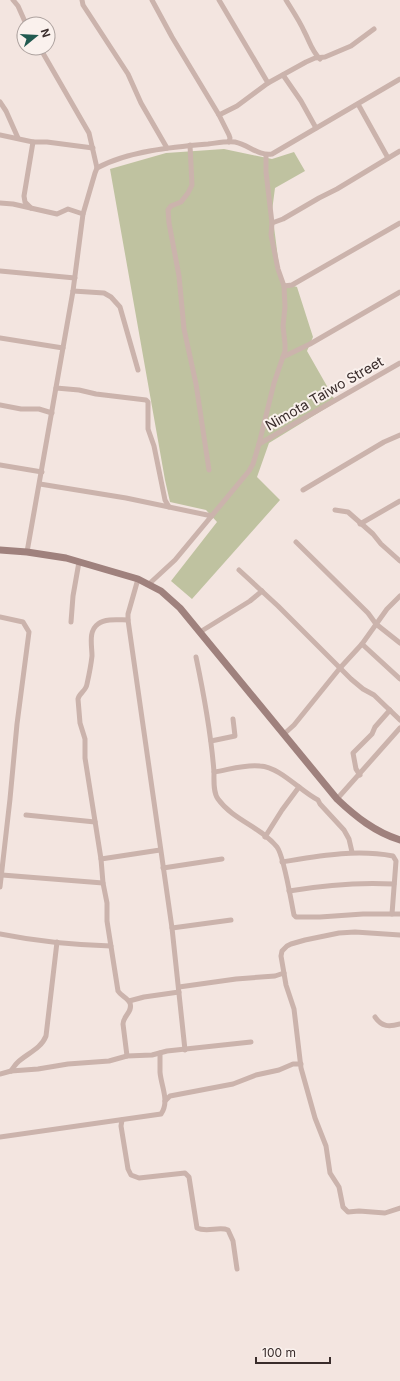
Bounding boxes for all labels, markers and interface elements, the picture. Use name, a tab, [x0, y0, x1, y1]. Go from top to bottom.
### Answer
north arrow	[16, 16, 56, 56]
text: N	[38, 27, 53, 39]
street label: Nimota Taiwo Street	[262, 352, 386, 434]
scale bar	[256, 1339, 330, 1365]
text: 100 m	[262, 1345, 296, 1360]

